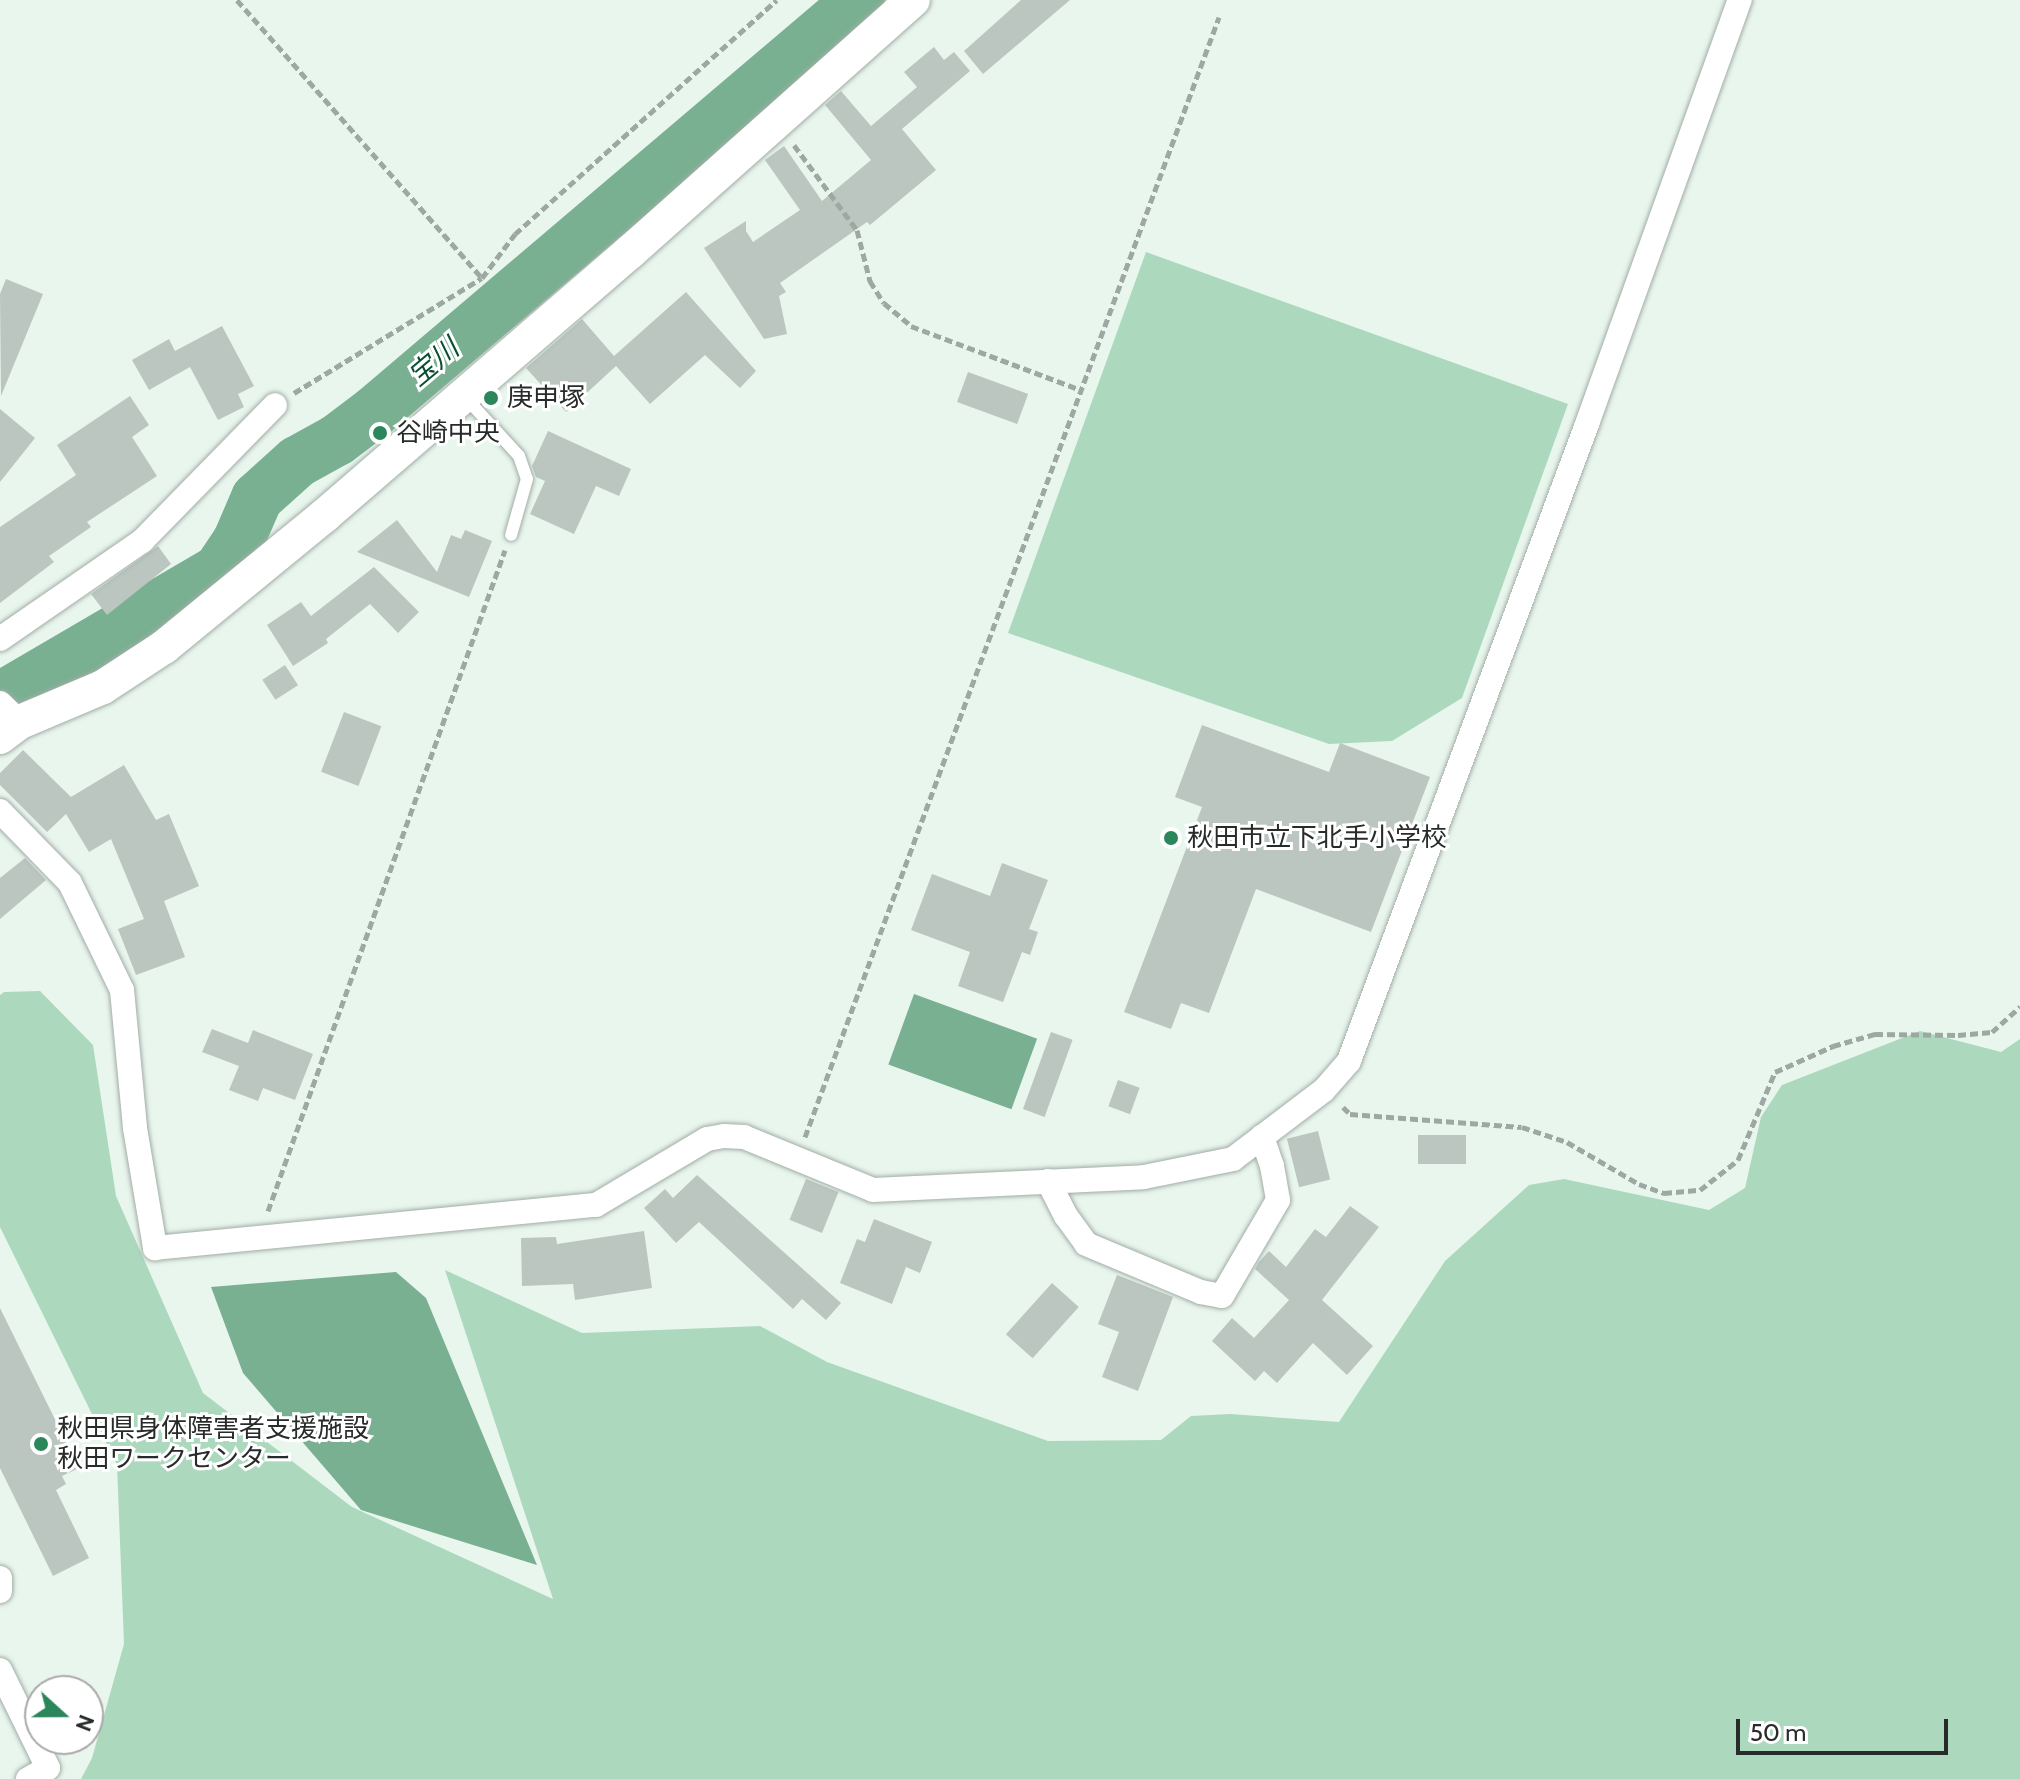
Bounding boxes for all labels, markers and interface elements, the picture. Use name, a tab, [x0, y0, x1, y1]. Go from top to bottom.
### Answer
water label: 宝川	[401, 331, 465, 393]
place label: 庚申塚	[507, 382, 585, 414]
marker: 庚申塚	[482, 389, 500, 407]
place label: 谷崎中央	[396, 417, 500, 449]
marker: 谷崎中央	[371, 424, 389, 442]
place label: 秋田市立下北手小学校	[1187, 822, 1447, 854]
marker: 秋田市立下北手小学校	[1162, 829, 1180, 847]
place label: 秋田県身体障害者支援施設 秋田ワークセンター	[57, 1413, 369, 1474]
marker: 秋田県身体障害者支援施設 秋田ワークセンター	[32, 1435, 50, 1453]
north arrow	[24, 1675, 104, 1755]
scale bar	[1740, 1703, 1952, 1753]
text: N	[70, 1711, 100, 1735]
text: 50 m	[1750, 1718, 1806, 1747]

